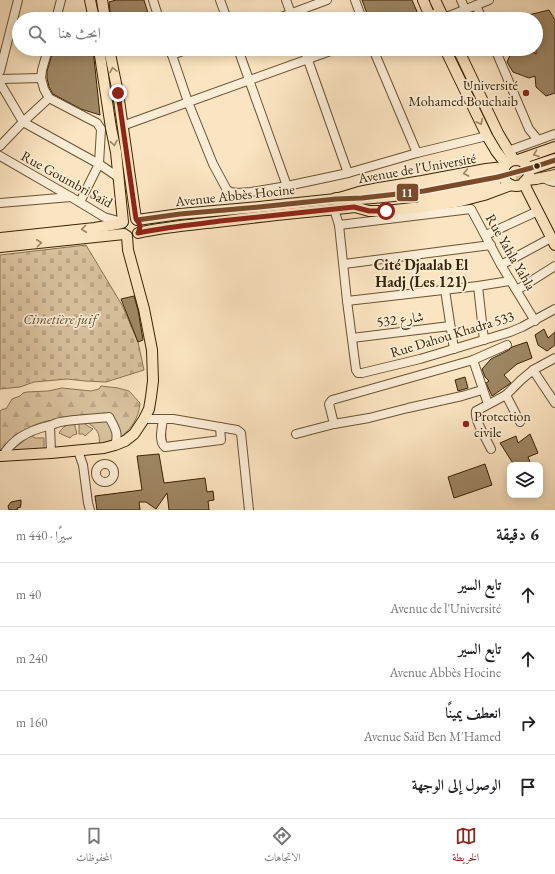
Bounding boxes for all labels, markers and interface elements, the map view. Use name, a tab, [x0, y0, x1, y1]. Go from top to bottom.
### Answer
search box	[12, 12, 543, 56]
icon: search	[26, 23, 48, 45]
text: ابحث هنا	[58, 23, 101, 42]
one-way arrow	[110, 67, 118, 73]
place label: Université Mohamed Bouchaib	[408, 76, 519, 110]
route end	[109, 84, 127, 102]
marker: Université Mohamed Bouchaib	[521, 88, 531, 98]
one-way arrow	[475, 118, 483, 125]
one-way arrow	[109, 140, 117, 146]
street label: Rue Goumbri Saïd	[18, 146, 117, 212]
street label: Avenue de l'Université	[356, 149, 478, 187]
one-way arrow	[533, 149, 540, 157]
unlabelled marker	[532, 161, 542, 171]
one-way arrow	[463, 168, 469, 177]
street label: Avenue Abbès Hocine	[173, 180, 296, 210]
line badge: 11	[396, 183, 419, 202]
text: 11	[401, 186, 413, 200]
route start	[377, 202, 395, 220]
street label: Rue Yahla Yahla	[482, 211, 540, 294]
one-way arrow	[81, 224, 87, 233]
one-way arrow	[36, 239, 42, 248]
district label: Cité Djaalab El Hadj (Les 121)	[374, 255, 469, 291]
street label: Rue Dahou Khadra 533	[388, 306, 516, 361]
street label: 532 شارع	[375, 307, 425, 334]
park label: Cimetière juif	[23, 310, 100, 328]
place label: Protection civile	[474, 407, 532, 441]
marker: Protection civile	[461, 419, 471, 429]
map controls	[507, 462, 543, 498]
button: layers	[507, 462, 543, 498]
text: 6 دقيقة	[496, 523, 539, 545]
text: سيرًا · 440 m	[16, 527, 73, 544]
text: تابع السير	[458, 575, 501, 594]
icon: ahead	[517, 584, 539, 606]
text: 40 m	[16, 586, 41, 603]
text: Avenue de l'Université	[390, 600, 501, 617]
text: تابع السير	[458, 639, 501, 658]
icon: ahead	[517, 648, 539, 670]
text: 240 m	[16, 650, 47, 667]
text: Avenue Abbès Hocine	[389, 664, 501, 681]
text: انعطف يمينًا	[445, 703, 501, 722]
icon: right	[517, 712, 539, 734]
text: 160 m	[16, 714, 47, 731]
text: Avenue Saïd Ben M'Hamed	[364, 728, 501, 745]
text: الوصول إلى الوجهة	[412, 775, 501, 794]
icon: arrive	[517, 776, 539, 798]
tab: المحفوظات	[76, 825, 112, 868]
tab: الاتجاهات	[264, 825, 301, 868]
tab: الخريطة	[452, 825, 479, 868]

